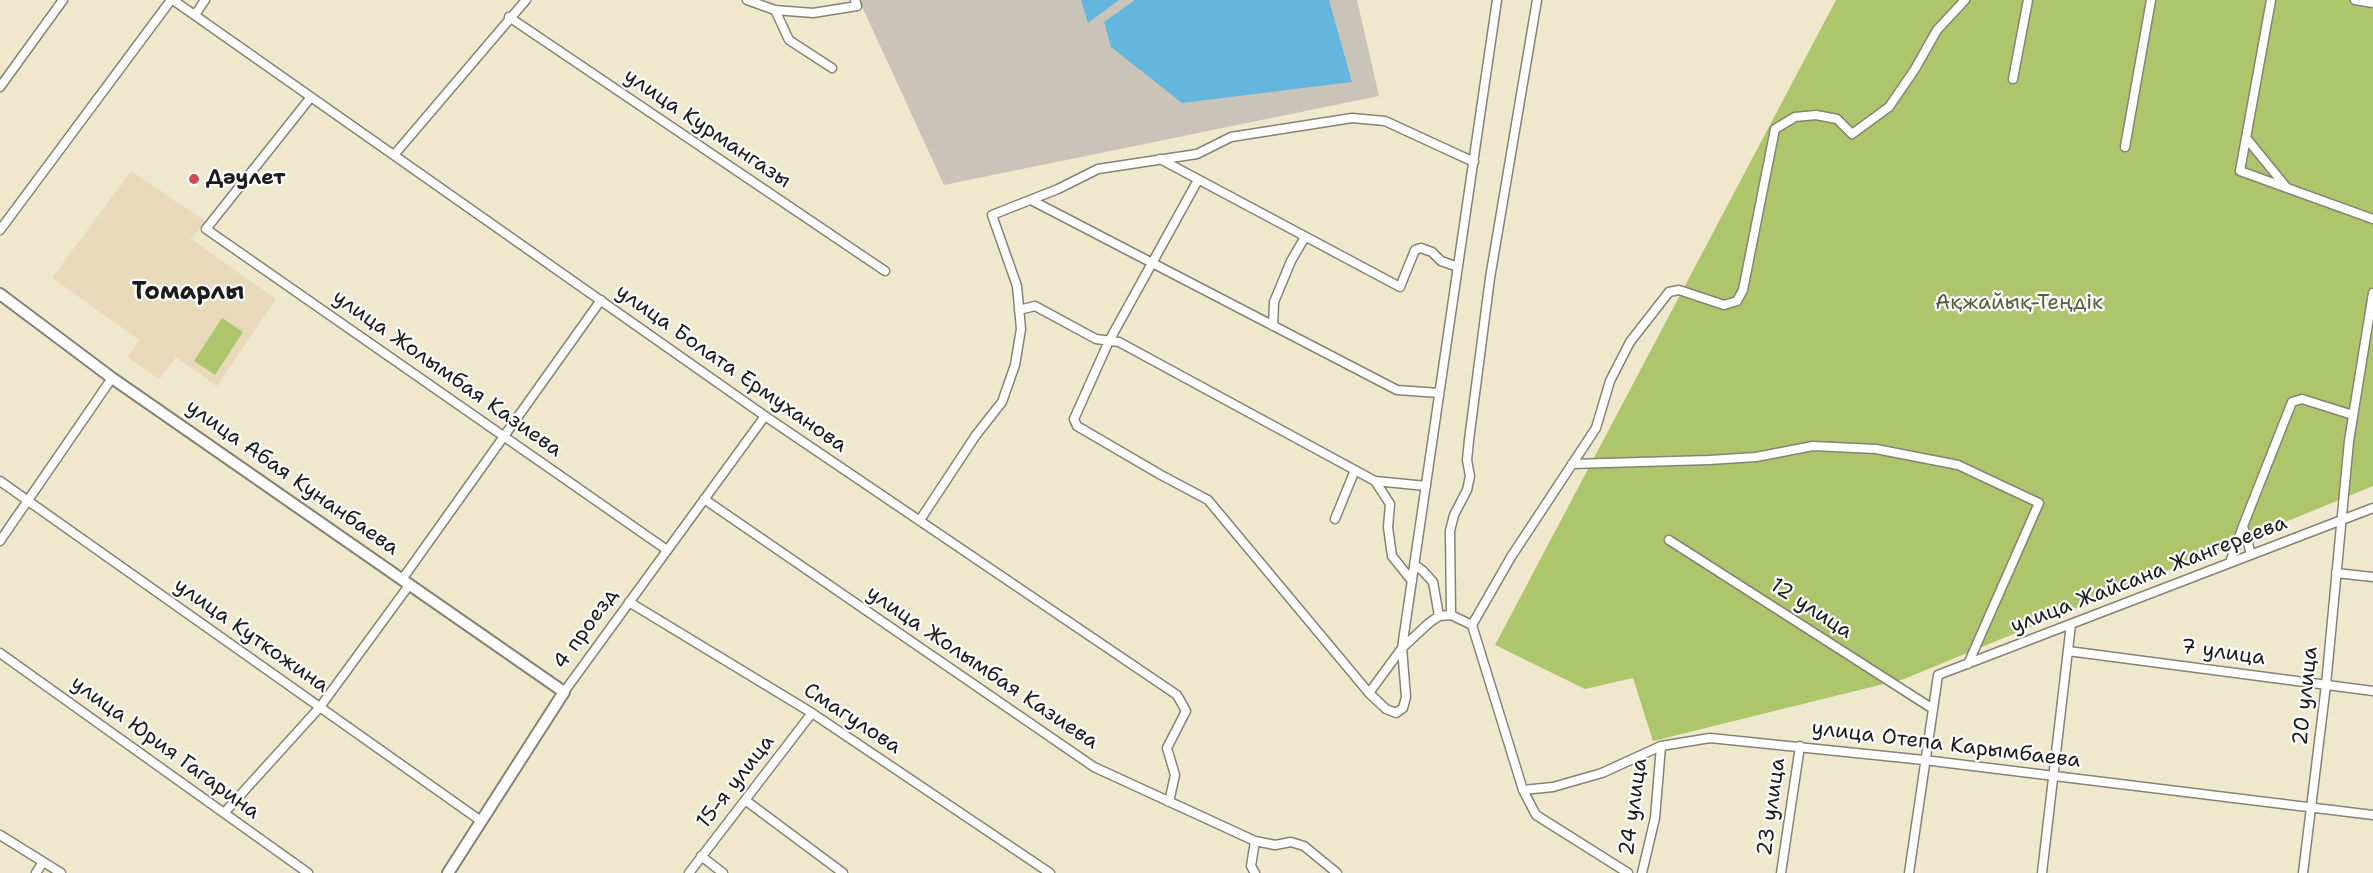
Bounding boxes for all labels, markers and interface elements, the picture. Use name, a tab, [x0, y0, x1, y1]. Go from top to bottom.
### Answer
street label: улица Курмангазы	[619, 64, 795, 194]
place label: Дәулет	[206, 166, 286, 192]
marker: Дәулет	[187, 172, 201, 186]
district label: Томарлы	[132, 279, 244, 307]
street label: улица Болата Ермуханова	[611, 279, 851, 459]
street label: улица Жолымбая Казиева	[327, 285, 567, 463]
park label: Ақжайық-Теңдік	[1935, 291, 2103, 317]
street label: улица Абая Кунанбаева	[181, 395, 403, 561]
street label: улица Жайсана Жангереева	[2007, 511, 2291, 639]
street label: улица Куткожина	[169, 573, 333, 699]
street label: 12 улица	[1765, 573, 1857, 645]
street label: улица Жолымбая Казиева	[861, 581, 1103, 755]
street label: 4 проезд	[548, 584, 624, 674]
street label: 7 улица	[2179, 635, 2267, 671]
street label: 20 улица	[2288, 645, 2324, 747]
street label: улица Юрия Гагарина	[66, 671, 264, 825]
street label: Смагулова	[798, 678, 906, 760]
street label: улица Отепа Карымбаева	[1810, 716, 2082, 774]
street label: 15-я улица	[692, 730, 780, 834]
street label: 24 улица	[1615, 756, 1653, 858]
street label: 23 улица	[1753, 756, 1791, 858]

